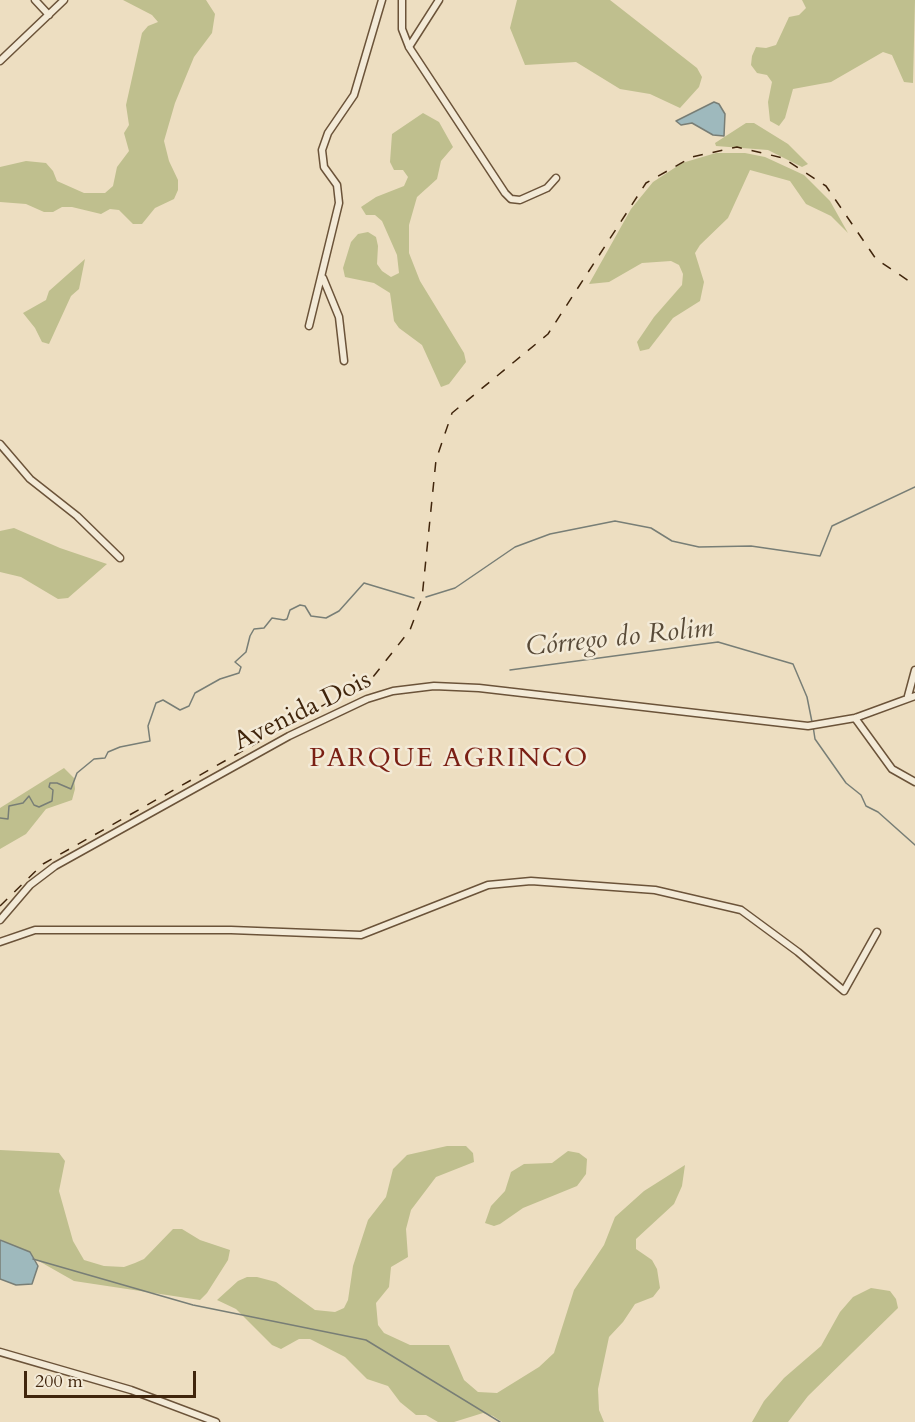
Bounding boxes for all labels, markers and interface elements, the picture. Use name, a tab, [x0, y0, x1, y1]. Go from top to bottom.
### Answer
water label: Córrego do Rolim	[524, 613, 716, 665]
street label: Avenida Dois	[229, 665, 377, 759]
district label: PARQUE AGRINCO	[309, 744, 589, 776]
scale bar	[27, 1359, 200, 1397]
text: 200 m	[35, 1369, 83, 1394]

